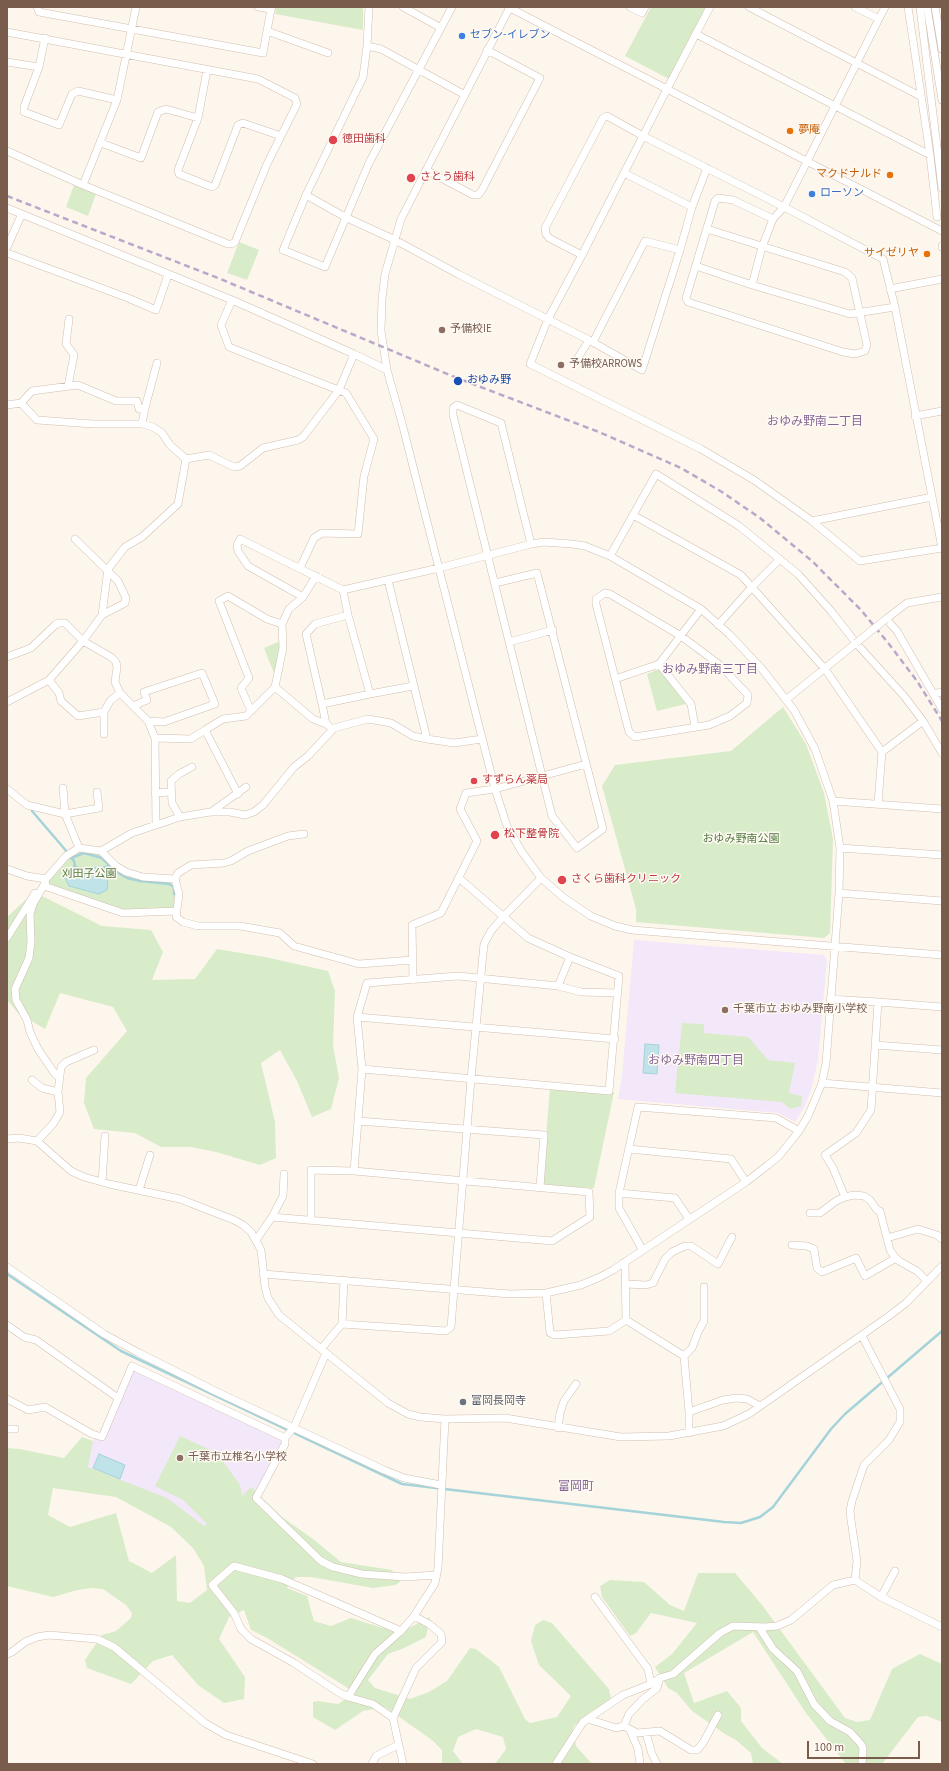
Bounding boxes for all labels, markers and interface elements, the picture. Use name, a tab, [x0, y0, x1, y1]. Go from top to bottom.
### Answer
place label: セブン-イレブン	[470, 29, 550, 43]
marker: セブン-イレブン	[457, 31, 467, 41]
place label: 夢庵	[798, 124, 820, 138]
marker: 夢庵	[785, 126, 795, 136]
place label: 徳田歯科	[342, 133, 386, 147]
marker: 徳田歯科	[327, 134, 339, 146]
place label: マクドナルド	[816, 168, 882, 182]
marker: マクドナルド	[885, 170, 895, 180]
place label: さとう歯科	[420, 171, 475, 185]
marker: さとう歯科	[405, 172, 417, 184]
place label: ローソン	[820, 187, 864, 201]
marker: ローソン	[807, 189, 817, 199]
place label: サイゼリヤ	[864, 247, 919, 261]
marker: サイゼリヤ	[922, 249, 932, 259]
place label: 予備校IE	[450, 323, 492, 337]
marker: 予備校IE	[437, 325, 447, 335]
place label: 予備校ARROWS	[569, 358, 642, 372]
marker: 予備校ARROWS	[556, 360, 566, 370]
place label: おゆみ野	[467, 374, 511, 388]
marker: おゆみ野	[452, 375, 464, 387]
district label: おゆみ野南二丁目	[767, 415, 863, 429]
district label: おゆみ野南三丁目	[662, 663, 758, 677]
place label: すずらん薬局	[482, 774, 548, 788]
marker: すずらん薬局	[469, 776, 479, 786]
place label: 松下整骨院	[504, 828, 559, 842]
marker: 松下整骨院	[489, 829, 501, 841]
park label: おゆみ野南公園	[703, 833, 779, 847]
park label: 刈田子公園	[62, 868, 116, 882]
place label: さくら歯科クリニック	[571, 873, 681, 887]
marker: さくら歯科クリニック	[556, 874, 568, 886]
place label: 千葉市立 おゆみ野南小学校	[733, 1003, 867, 1017]
marker: 千葉市立 おゆみ野南小学校	[720, 1005, 730, 1015]
district label: おゆみ野南四丁目	[648, 1054, 744, 1068]
place label: 富岡長岡寺	[471, 1395, 526, 1409]
marker: 富岡長岡寺	[458, 1397, 468, 1407]
place label: 千葉市立椎名小学校	[188, 1451, 287, 1465]
marker: 千葉市立椎名小学校	[175, 1453, 185, 1463]
district label: 富岡町	[558, 1480, 594, 1494]
scale bar	[809, 1733, 922, 1759]
text: 100 m	[814, 1739, 844, 1756]

